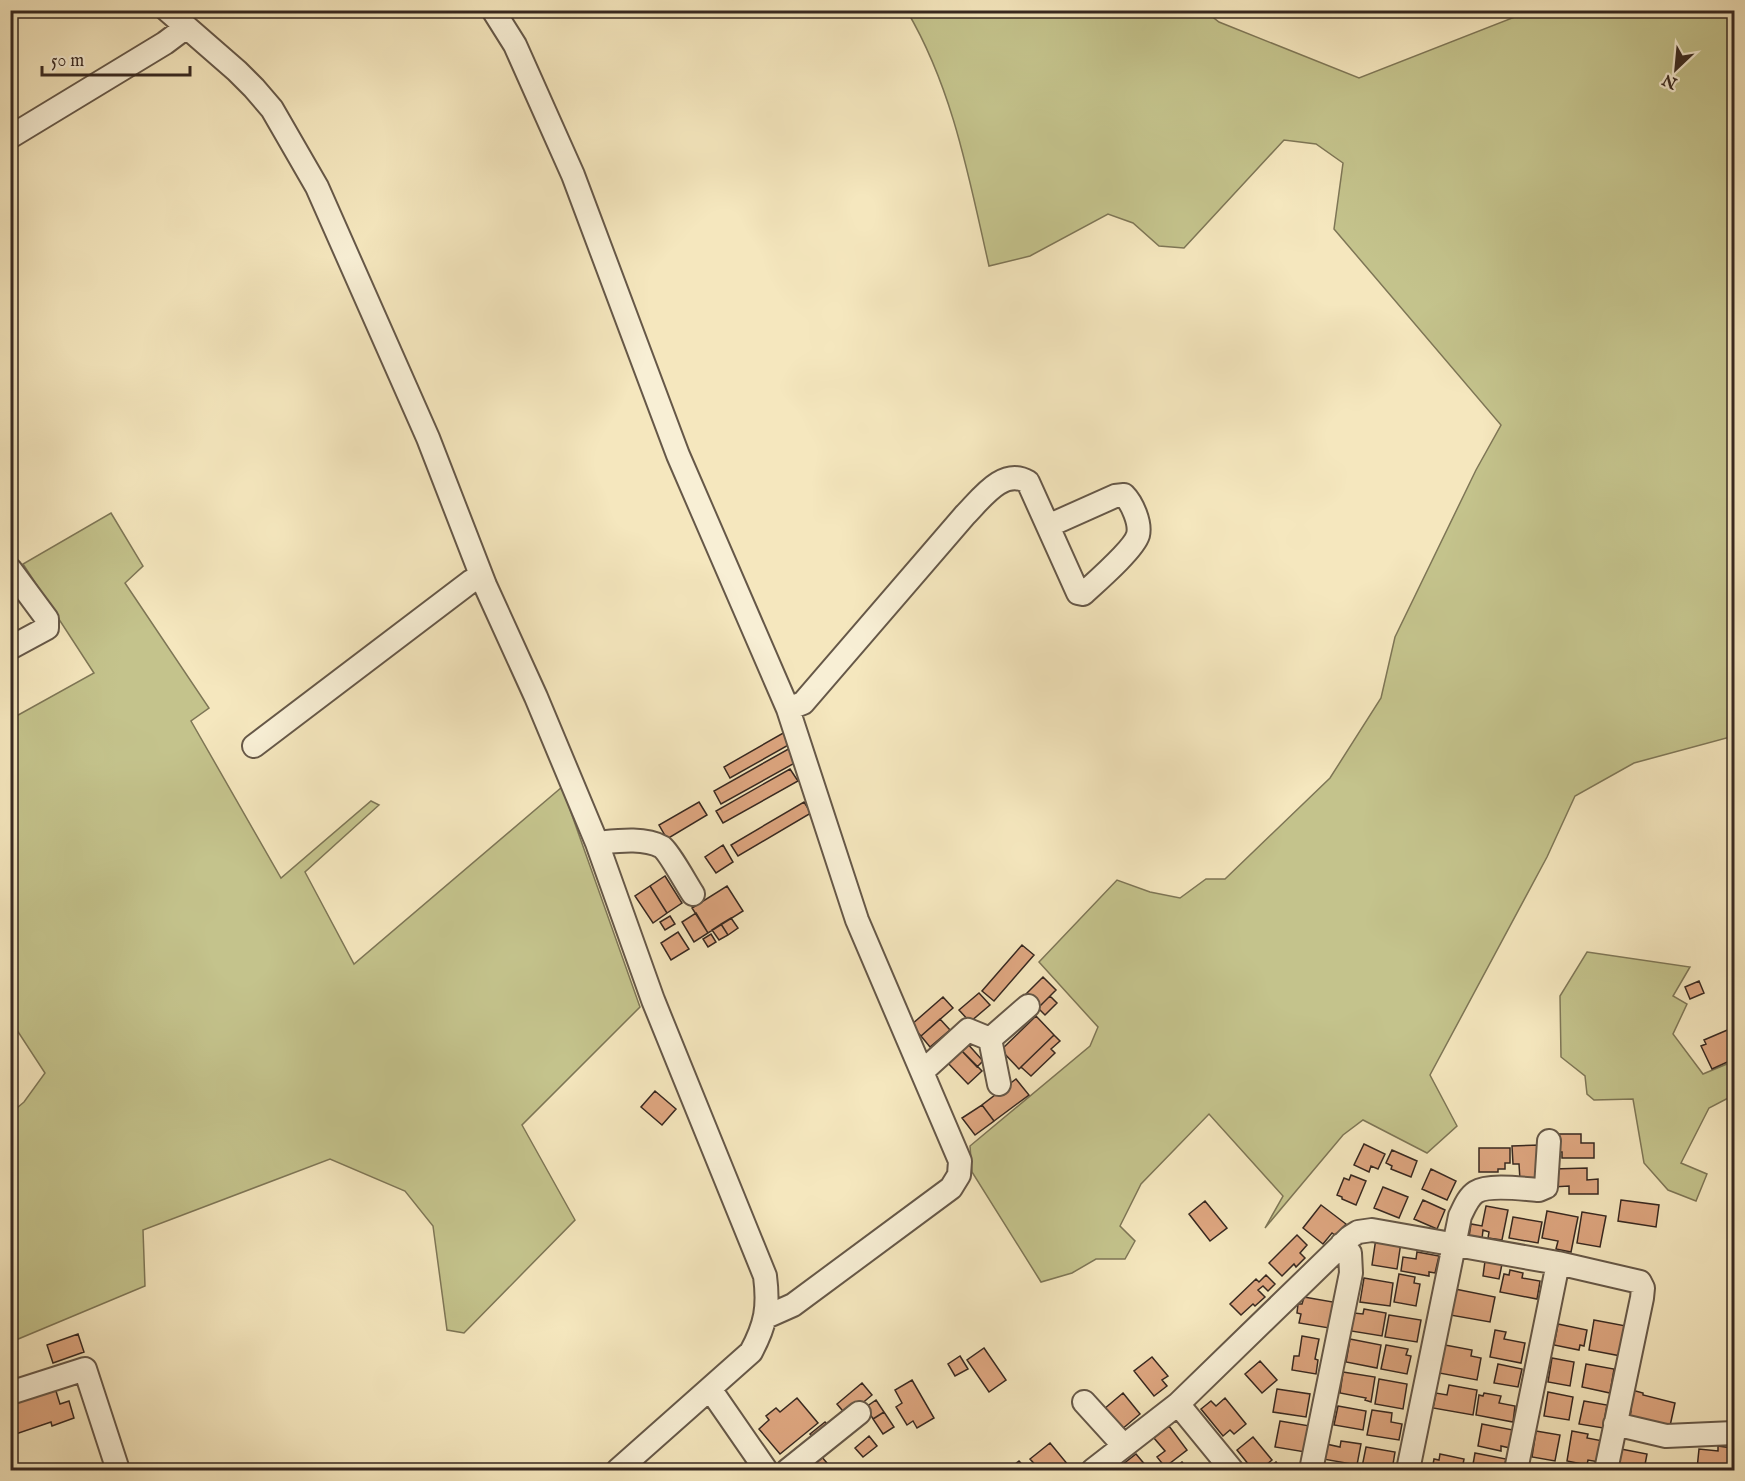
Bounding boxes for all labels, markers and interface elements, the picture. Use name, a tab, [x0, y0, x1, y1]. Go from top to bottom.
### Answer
scale bar	[42, 39, 190, 77]
north arrow	[1646, 39, 1706, 99]
text: 50 m	[51, 50, 84, 73]
text: N	[1660, 69, 1682, 93]

